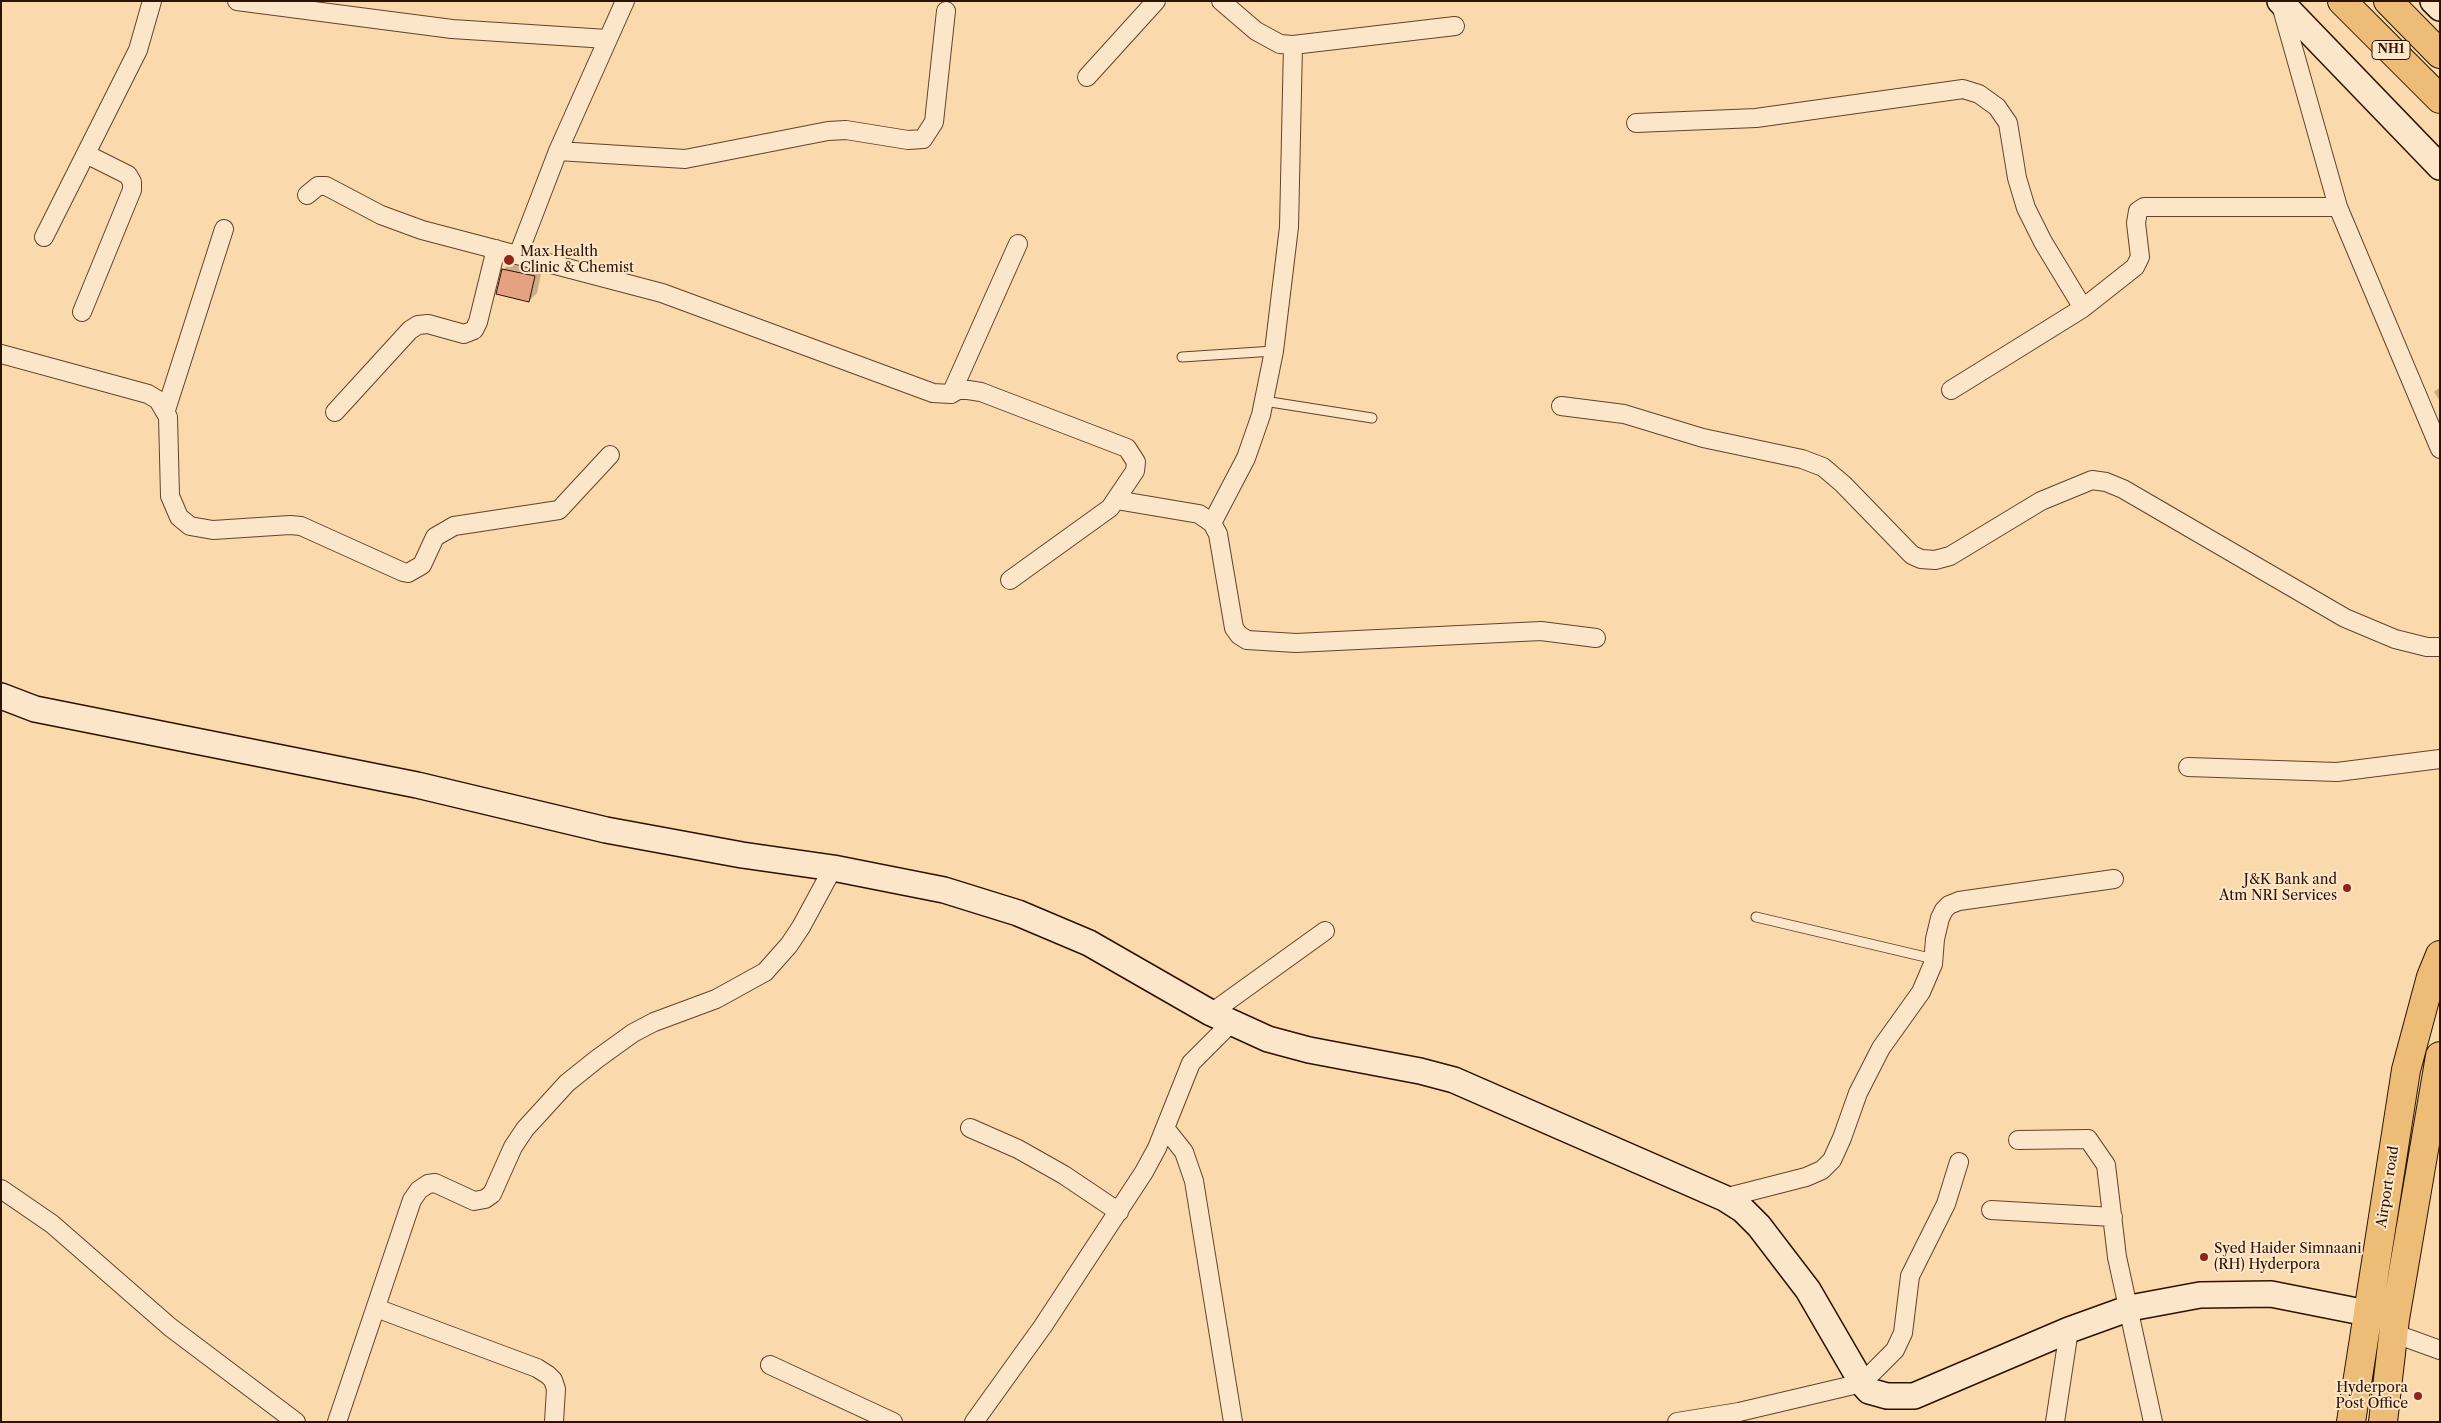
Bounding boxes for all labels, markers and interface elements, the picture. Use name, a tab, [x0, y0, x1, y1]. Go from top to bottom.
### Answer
road number: NH1	[2372, 40, 2410, 60]
place label: Max Health Clinic & Chemist	[520, 244, 634, 276]
marker: Max Health Clinic & Chemist	[502, 253, 516, 267]
place label: J&K Bank and Atm NRI Services	[2219, 872, 2337, 904]
marker: J&K Bank and Atm NRI Services	[2341, 882, 2353, 894]
street label: Airport road	[2373, 1145, 2403, 1229]
place label: Syed Haider Simnaani (RH) Hyderpora	[2214, 1241, 2362, 1274]
marker: Syed Haider Simnaani (RH) Hyderpora	[2198, 1251, 2210, 1263]
place label: Hyderpora Post Office	[2336, 1380, 2408, 1412]
marker: Hyderpora Post Office	[2412, 1390, 2424, 1402]

